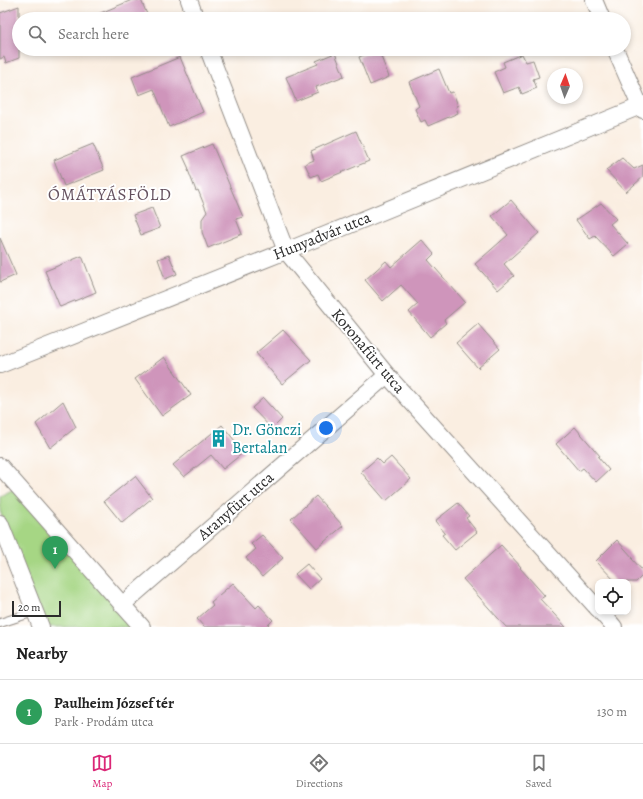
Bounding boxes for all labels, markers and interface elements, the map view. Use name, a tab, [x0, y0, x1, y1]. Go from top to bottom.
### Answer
search box	[12, 12, 631, 56]
icon: search	[26, 23, 48, 45]
text: Search here	[58, 24, 129, 44]
north arrow	[547, 68, 583, 104]
district label: ÓMÁTYÁSFÖLD	[48, 183, 172, 206]
street label: Hunyadvár utca	[270, 206, 375, 266]
street label: Koronafürt utca	[326, 304, 410, 398]
your location	[316, 418, 336, 438]
place label: Dr. Gönczi Bertalan	[232, 419, 302, 459]
building icon: Dr. Gönczi Bertalan	[209, 429, 229, 449]
street label: Aranyfürt utca	[192, 466, 279, 546]
pin: 1	[42, 536, 68, 569]
map controls	[595, 579, 631, 615]
button: locate	[595, 579, 631, 615]
scale bar	[12, 599, 61, 618]
text: 20 m	[18, 600, 40, 615]
text: Nearby	[16, 642, 67, 665]
text: Paulheim József tér	[54, 693, 174, 713]
text: 1	[27, 703, 31, 720]
text: 130 m	[597, 703, 627, 720]
text: Park · Prodám utca	[54, 713, 154, 730]
tab: Map	[91, 752, 113, 791]
tab: Directions	[296, 752, 343, 791]
tab: Saved	[526, 752, 552, 791]

